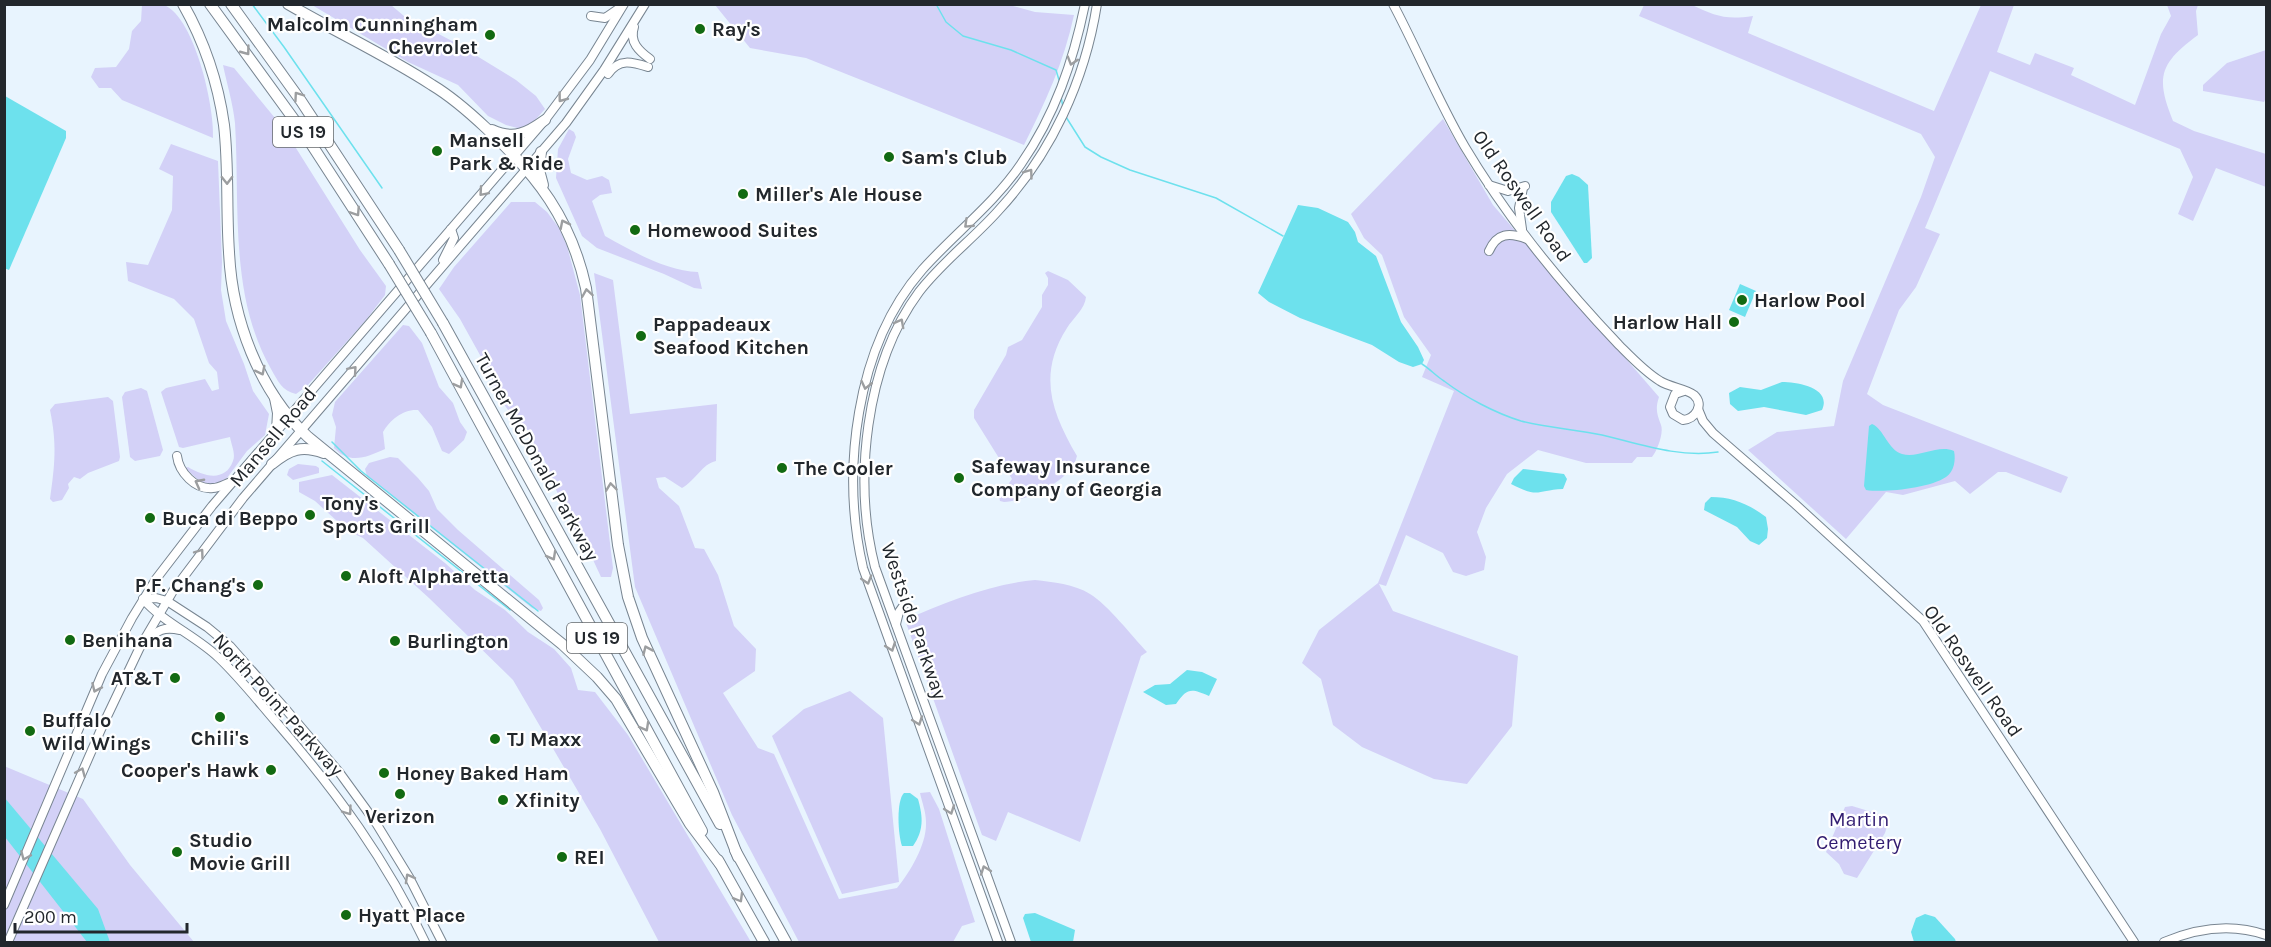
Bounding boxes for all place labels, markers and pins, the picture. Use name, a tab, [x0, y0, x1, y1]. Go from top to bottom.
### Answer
place label: Malcolm Cunningham Chevrolet	[267, 13, 478, 59]
place label: Ray's	[712, 18, 761, 41]
marker: Ray's	[693, 22, 707, 36]
marker: Malcolm Cunningham Chevrolet	[483, 28, 497, 42]
place label: Mansell Park & Ride	[449, 129, 564, 175]
marker: Mansell Park & Ride	[430, 144, 444, 158]
place label: Sam's Club	[901, 146, 1007, 169]
marker: Sam's Club	[882, 150, 896, 164]
place label: Miller's Ale House	[755, 183, 922, 206]
marker: Miller's Ale House	[736, 187, 750, 201]
place label: Homewood Suites	[647, 219, 818, 242]
marker: Homewood Suites	[628, 223, 642, 237]
place label: Harlow Pool	[1754, 289, 1866, 312]
marker: Harlow Pool	[1735, 293, 1749, 307]
place label: Harlow Hall	[1613, 311, 1722, 334]
place label: Pappadeaux Seafood Kitchen	[653, 313, 809, 359]
marker: Harlow Hall	[1727, 315, 1741, 329]
marker: Pappadeaux Seafood Kitchen	[634, 329, 648, 343]
place label: Safeway Insurance Company of Georgia	[971, 455, 1162, 501]
place label: The Cooler	[794, 457, 893, 480]
marker: The Cooler	[775, 461, 789, 475]
marker: Safeway Insurance Company of Georgia	[952, 471, 966, 485]
place label: Tony's Sports Grill	[322, 492, 430, 538]
place label: Buca di Beppo	[162, 507, 298, 530]
marker: Tony's Sports Grill	[303, 508, 317, 522]
marker: Buca di Beppo	[143, 511, 157, 525]
place label: Aloft Alpharetta	[358, 565, 509, 588]
marker: Aloft Alpharetta	[339, 569, 353, 583]
place label: P.F. Chang's	[135, 574, 246, 597]
marker: P.F. Chang's	[251, 578, 265, 592]
place label: Benihana	[82, 629, 173, 652]
place label: Burlington	[407, 630, 509, 653]
marker: Benihana	[63, 633, 77, 647]
marker: Burlington	[388, 634, 402, 648]
place label: AT&T	[111, 667, 163, 690]
marker: AT&T	[168, 671, 182, 685]
place label: Buffalo Wild Wings	[42, 709, 151, 755]
marker: Chili's	[213, 710, 227, 724]
marker: Buffalo Wild Wings	[23, 724, 37, 738]
place label: Chili's	[191, 727, 249, 750]
place label: TJ Maxx	[507, 728, 581, 751]
marker: TJ Maxx	[488, 732, 502, 746]
place label: Cooper's Hawk	[121, 759, 259, 782]
place label: Honey Baked Ham	[396, 762, 569, 785]
marker: Cooper's Hawk	[264, 763, 278, 777]
marker: Honey Baked Ham	[377, 766, 391, 780]
marker: Verizon	[393, 787, 407, 801]
place label: Xfinity	[515, 789, 580, 812]
marker: Xfinity	[496, 793, 510, 807]
place label: Verizon	[365, 805, 435, 828]
place label: Studio Movie Grill	[189, 829, 291, 875]
marker: Studio Movie Grill	[170, 845, 184, 859]
place label: REI	[574, 846, 605, 869]
marker: REI	[555, 850, 569, 864]
place label: Hyatt Place	[358, 904, 465, 927]
marker: Hyatt Place	[339, 908, 353, 922]

